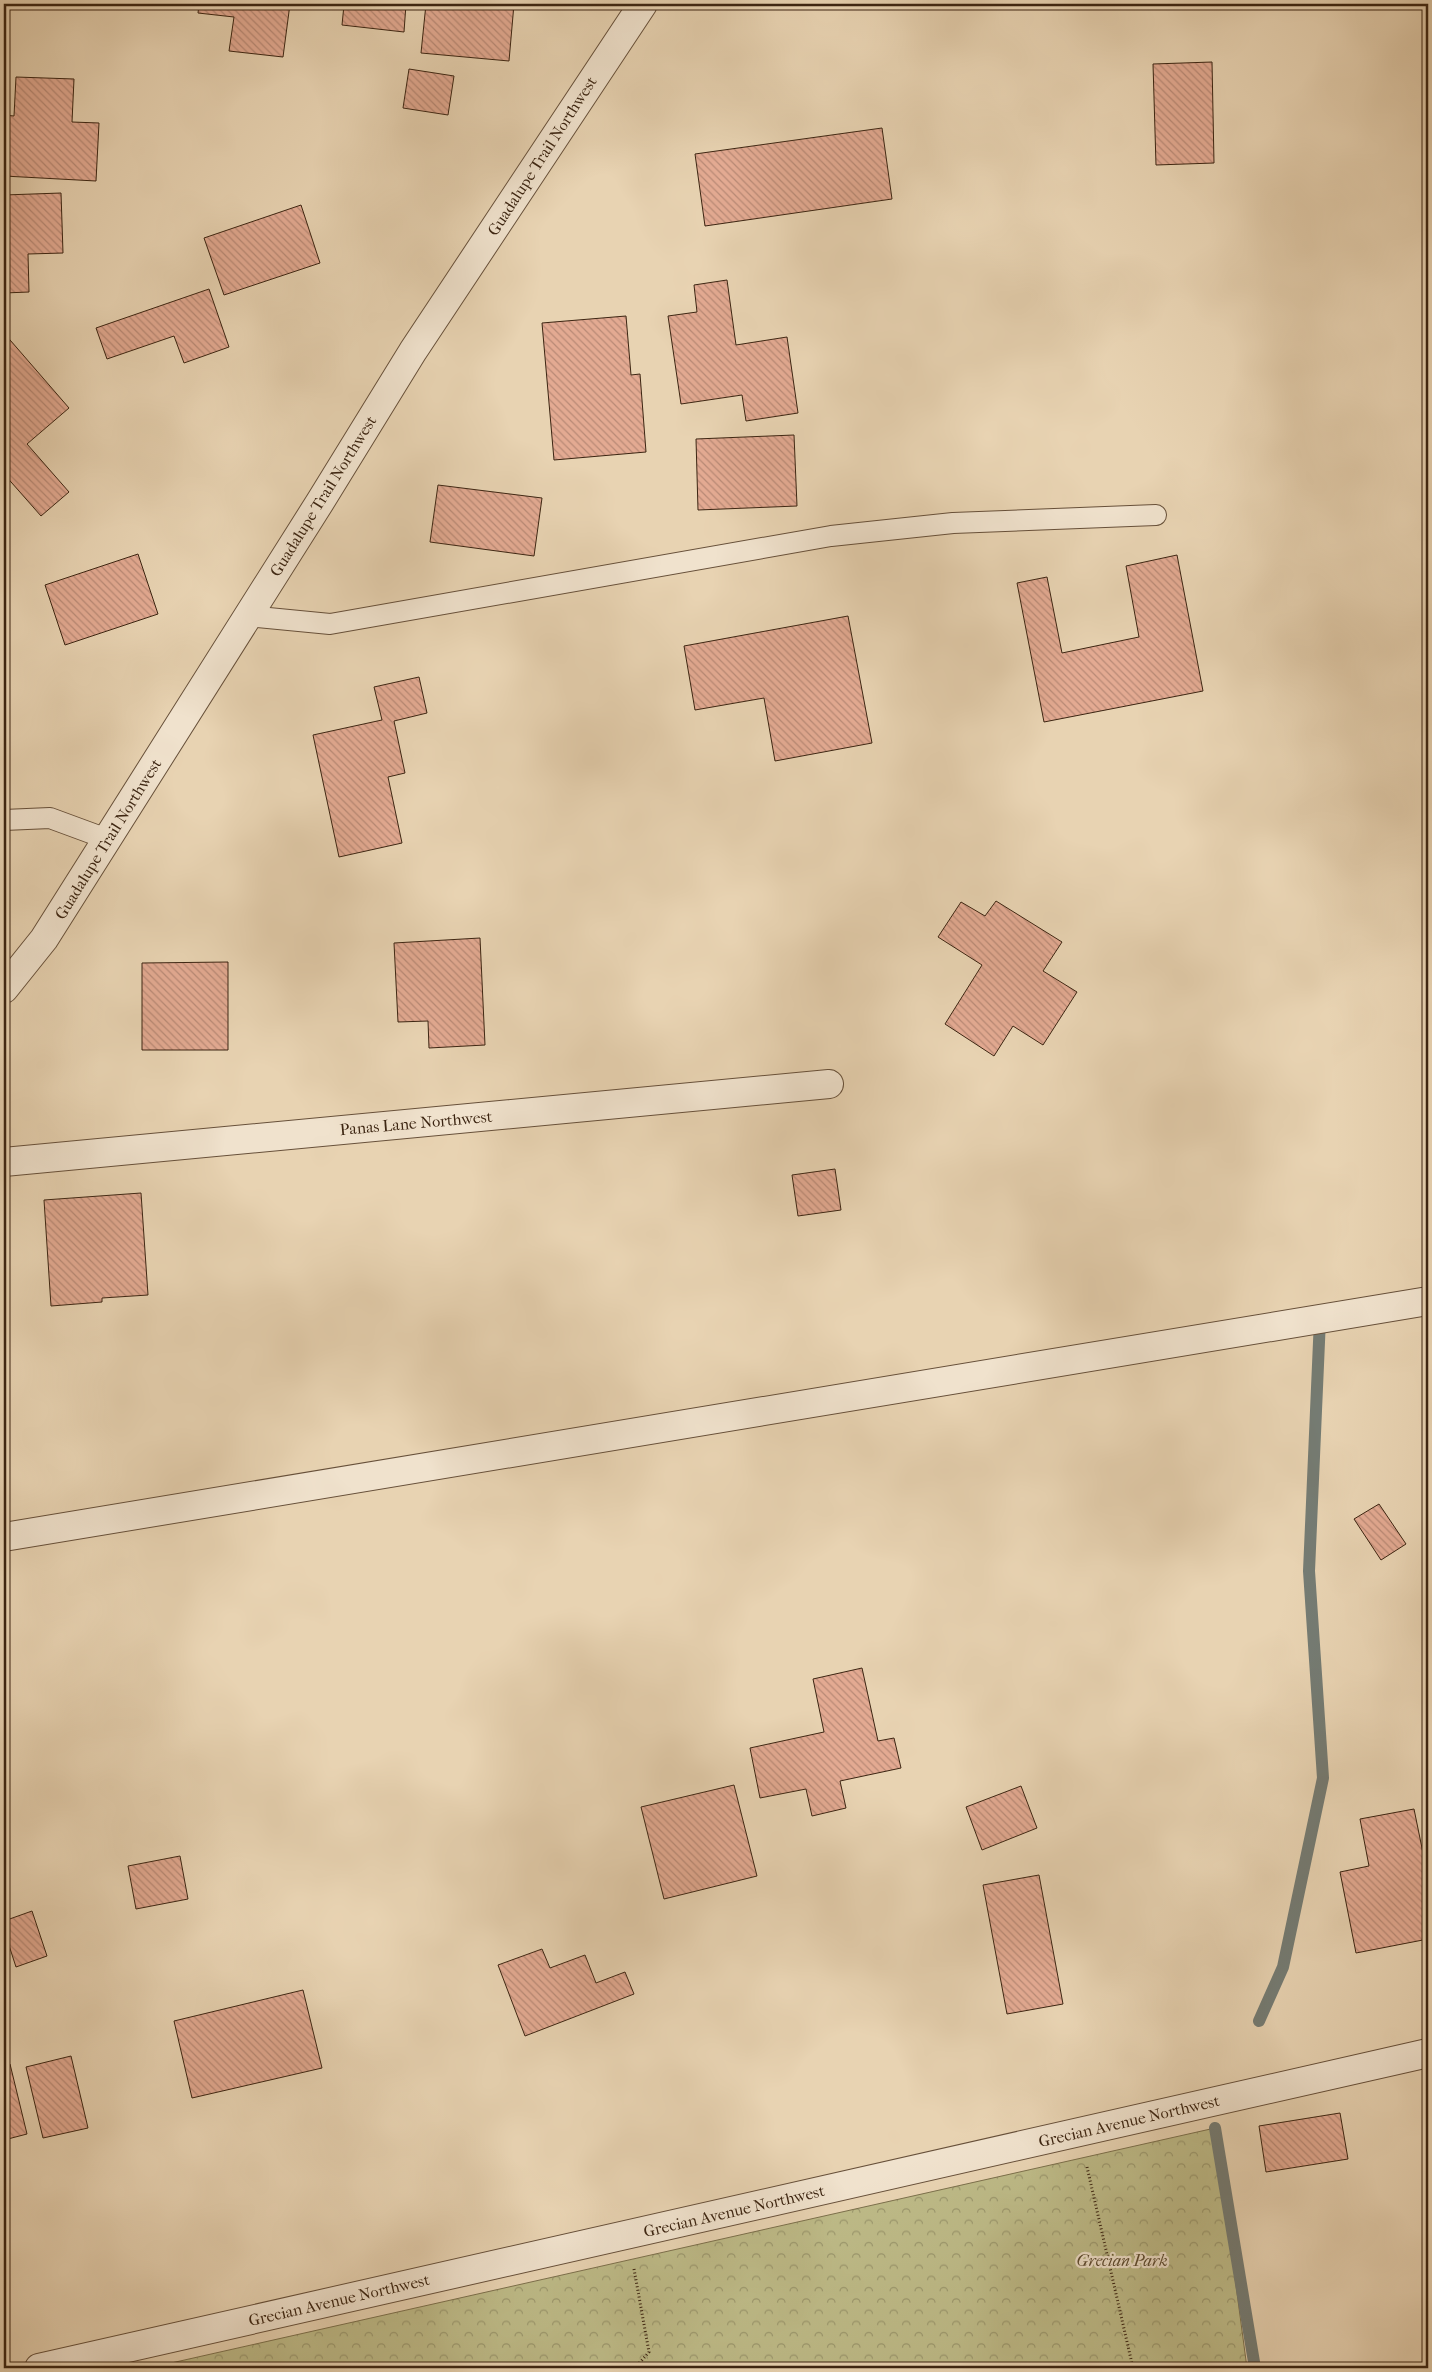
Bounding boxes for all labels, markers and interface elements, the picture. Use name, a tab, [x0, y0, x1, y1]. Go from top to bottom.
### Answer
street label: Guadalupe Trail Northwest	[483, 73, 601, 239]
street label: Guadalupe Trail Northwest	[266, 412, 380, 580]
street label: Guadalupe Trail Northwest	[51, 755, 165, 923]
street label: Panas Lane Northwest	[339, 1107, 493, 1139]
street label: Grecian Avenue Northwest	[1037, 2091, 1222, 2151]
street label: Grecian Avenue Northwest	[642, 2181, 827, 2241]
park label: Grecian Park	[1076, 2251, 1168, 2270]
street label: Grecian Avenue Northwest	[247, 2270, 432, 2330]

